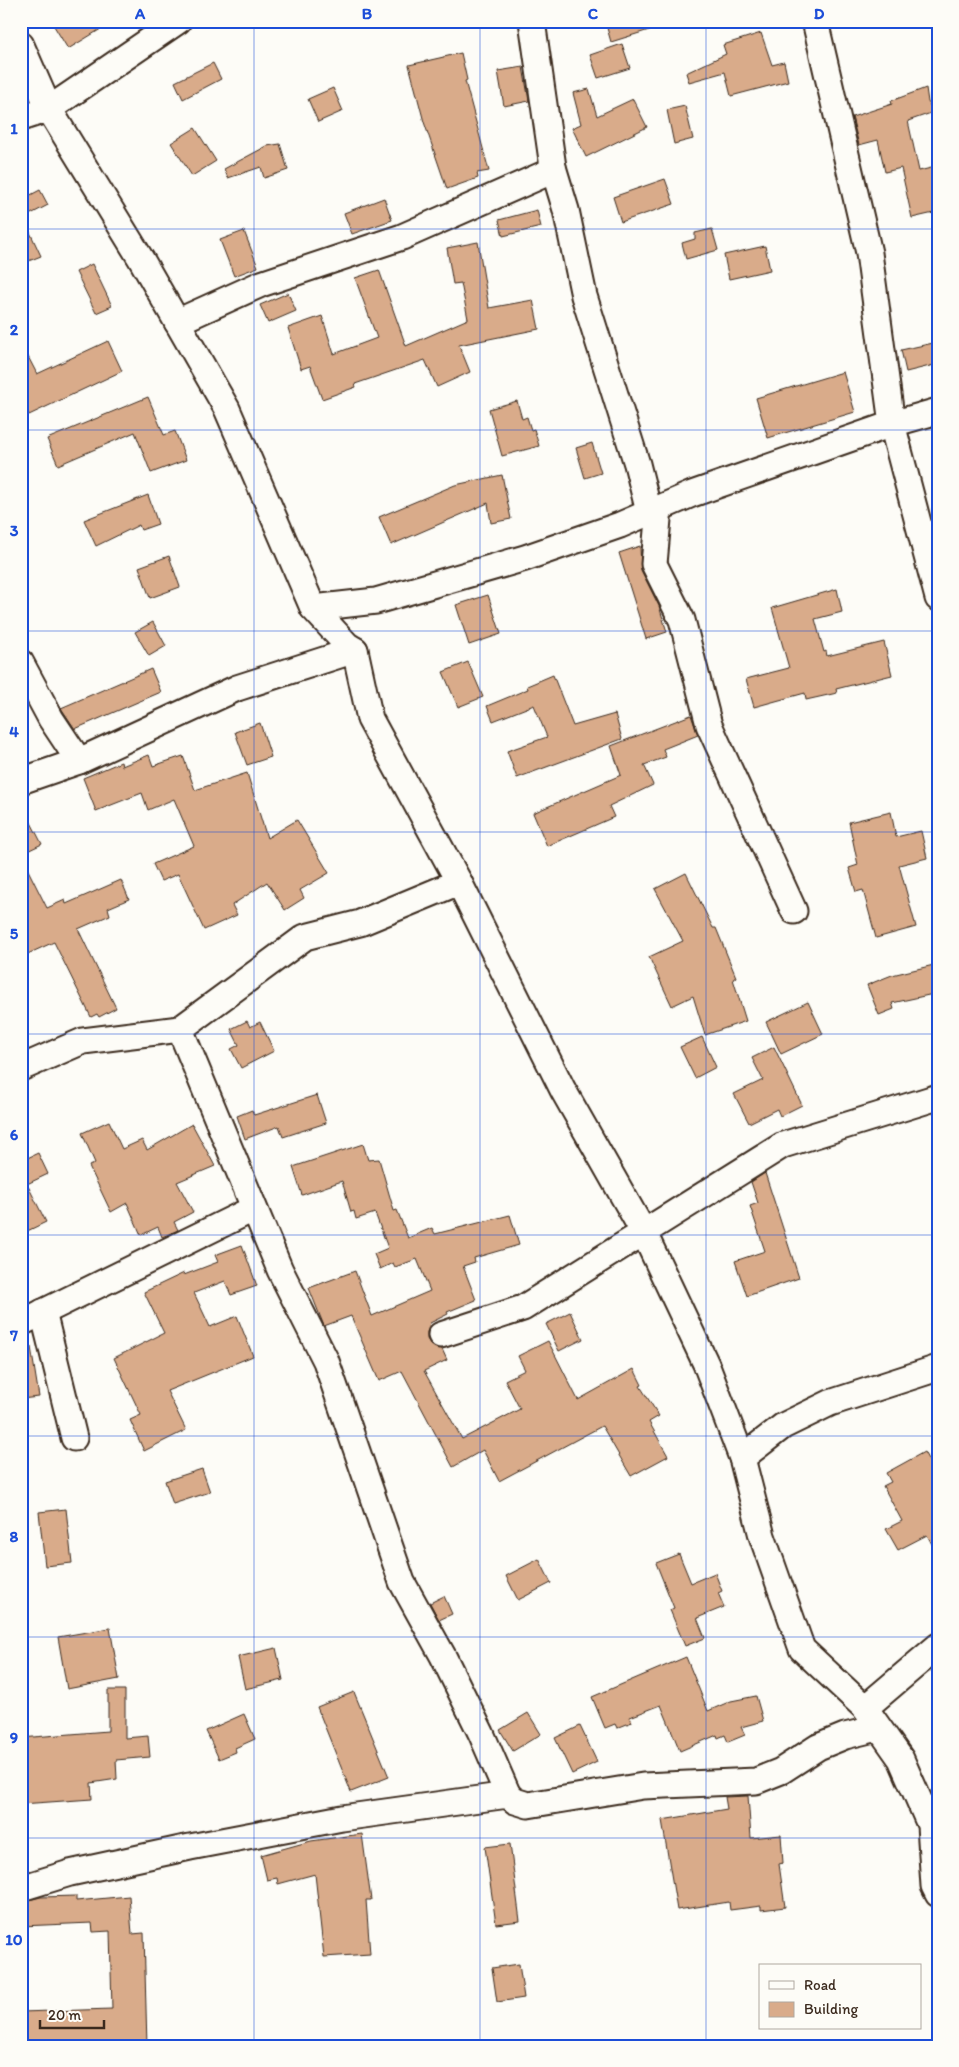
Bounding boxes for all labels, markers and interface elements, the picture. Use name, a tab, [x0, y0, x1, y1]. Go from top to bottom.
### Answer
text: A	[134, 4, 146, 23]
text: B	[362, 4, 373, 23]
text: C	[588, 4, 599, 23]
text: D	[814, 4, 825, 23]
text: 1	[10, 119, 18, 138]
text: 2	[10, 320, 19, 339]
text: 3	[10, 521, 19, 540]
text: 4	[9, 722, 19, 741]
text: 5	[10, 924, 19, 943]
text: 6	[10, 1125, 19, 1144]
text: 7	[9, 1326, 18, 1345]
text: 8	[10, 1527, 19, 1546]
text: 9	[10, 1728, 18, 1747]
text: 10	[5, 1930, 23, 1949]
legend	[759, 1964, 922, 2030]
text: Road	[804, 1976, 837, 1994]
scale bar	[40, 1997, 104, 2029]
text: Building	[804, 2000, 858, 2018]
text: 20 m	[48, 2006, 82, 2024]

